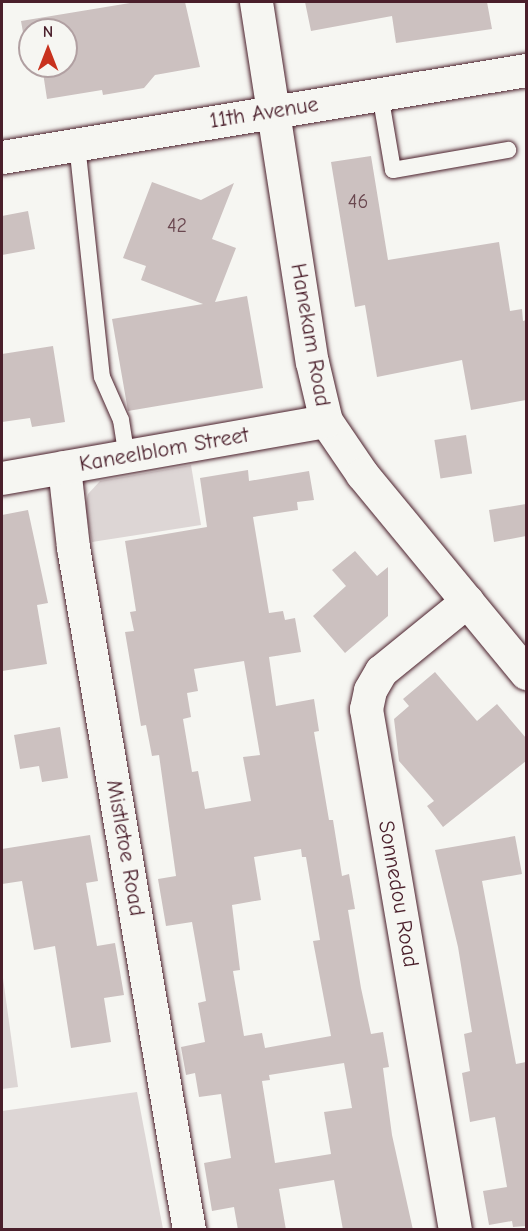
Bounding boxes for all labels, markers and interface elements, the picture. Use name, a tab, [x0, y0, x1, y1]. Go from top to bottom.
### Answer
north arrow	[18, 18, 78, 78]
text: N	[43, 23, 53, 41]
street label: 11th Avenue	[208, 91, 320, 135]
house number: 46	[348, 189, 368, 213]
house number: 42	[167, 213, 187, 237]
street label: Hanekam Road	[284, 261, 336, 409]
street label: Kaneelblom Street	[77, 422, 251, 478]
street label: Mistletoe Road	[100, 778, 150, 918]
street label: Sonnedou Road	[372, 819, 424, 969]

